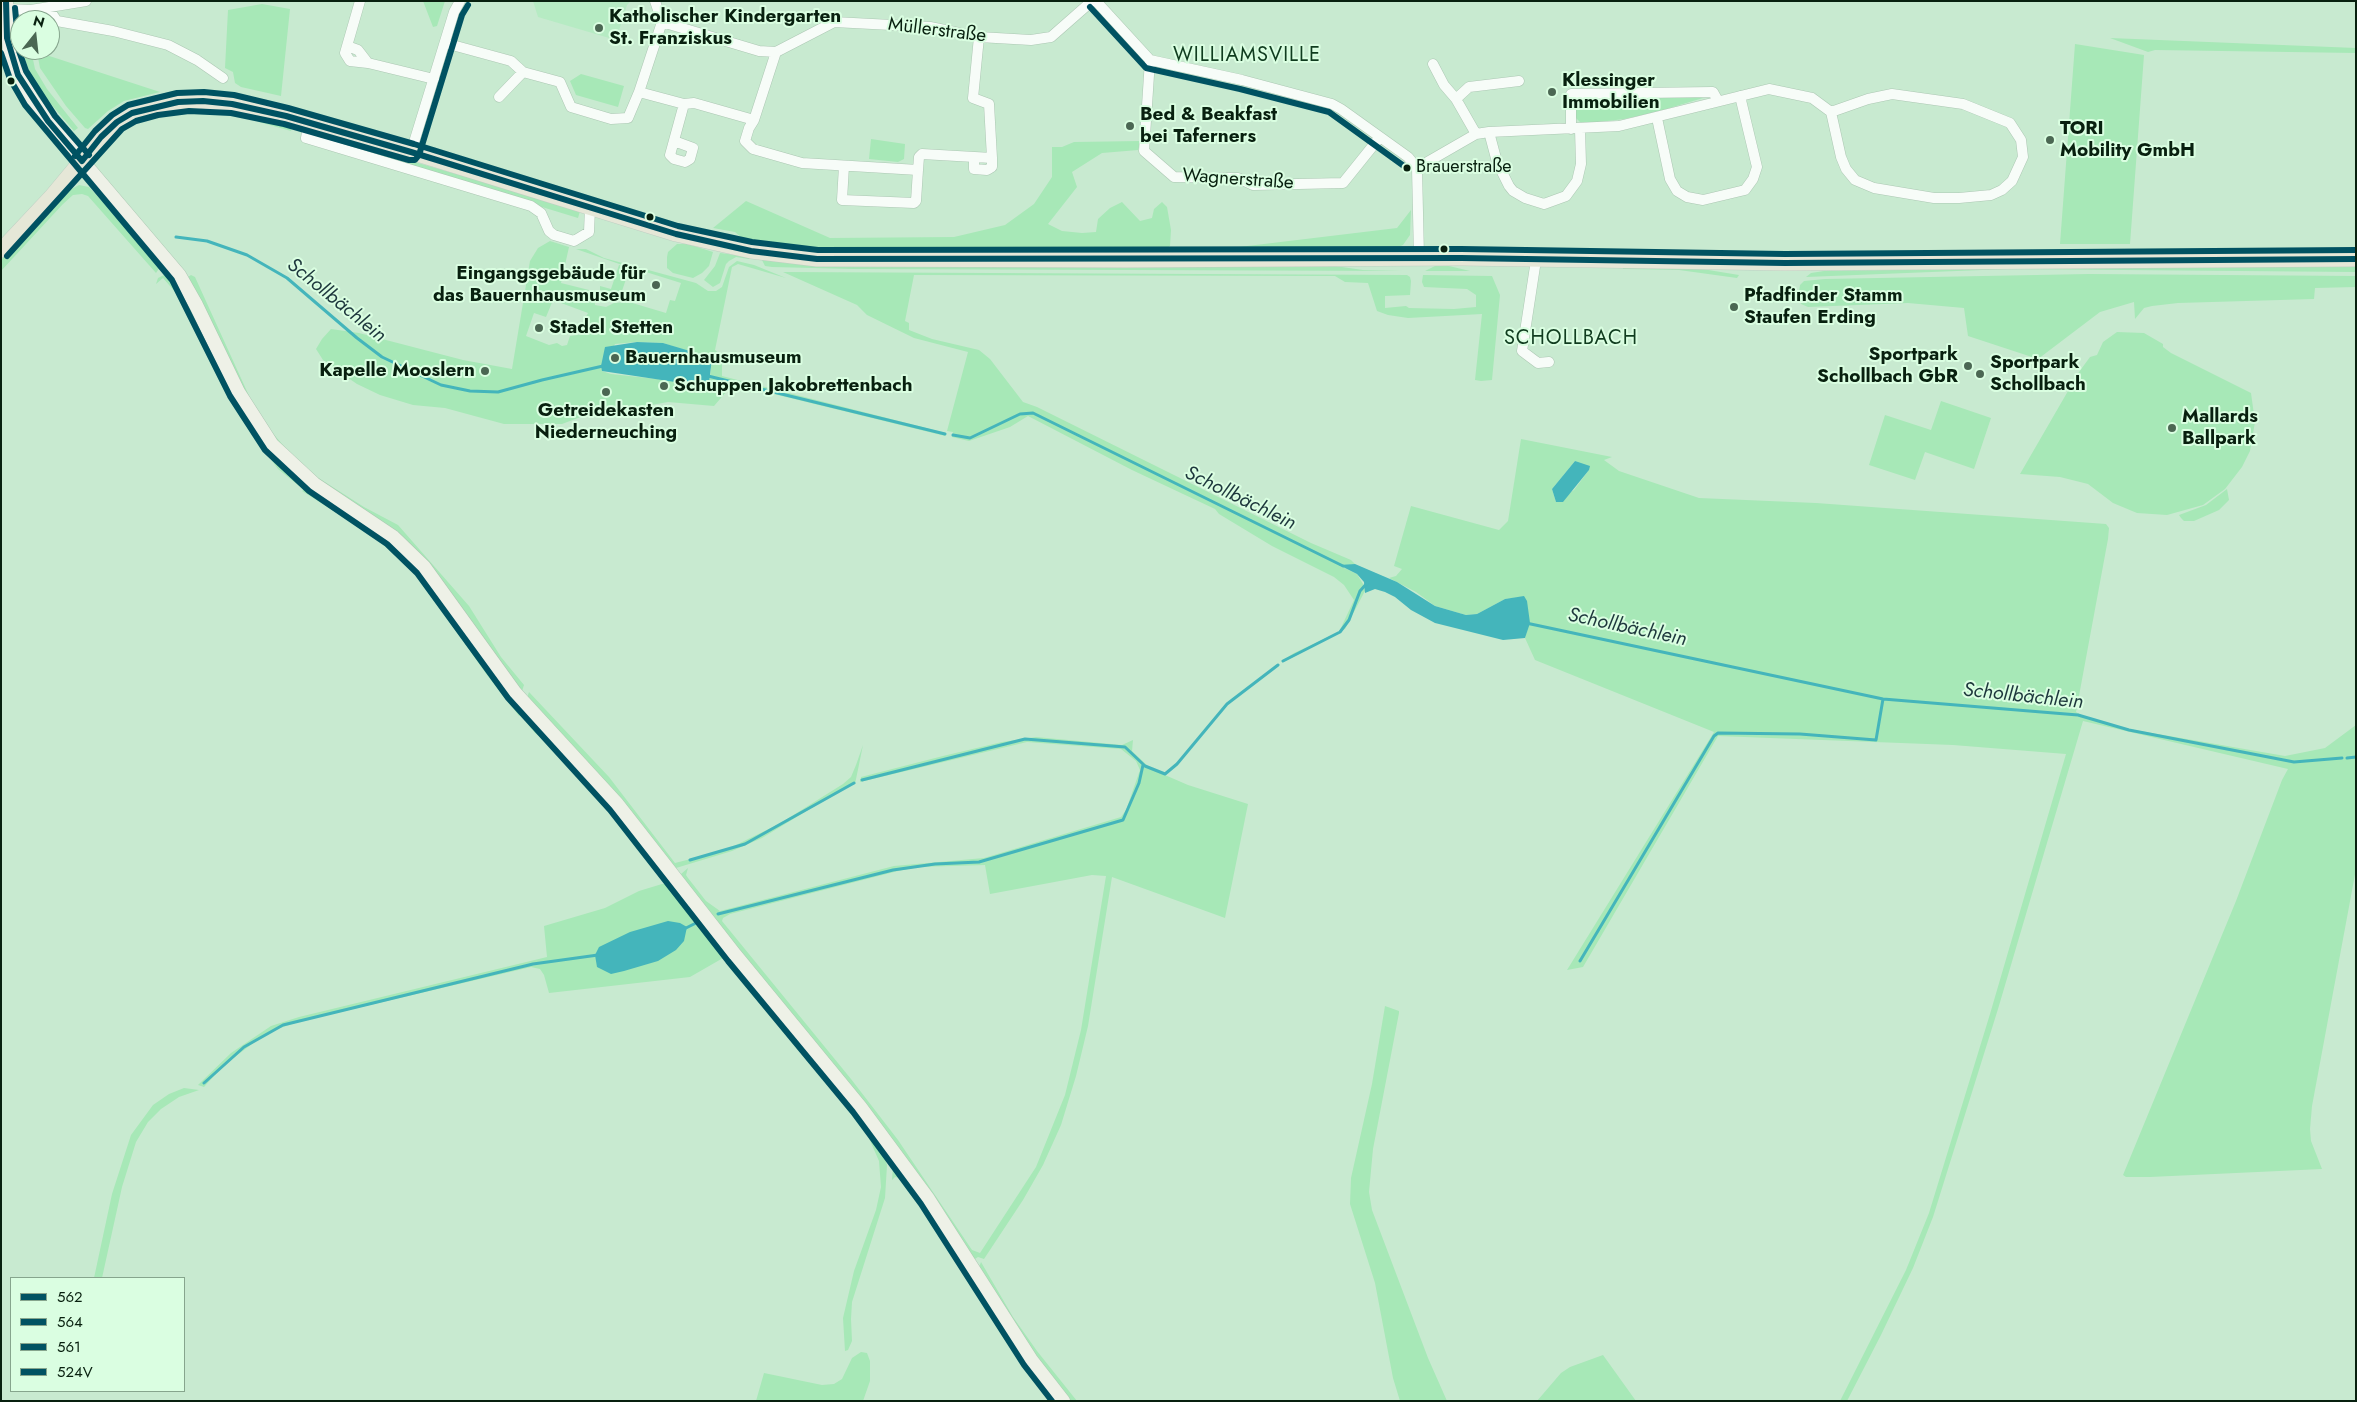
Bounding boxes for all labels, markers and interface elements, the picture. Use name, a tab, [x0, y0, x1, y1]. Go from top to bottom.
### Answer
place label: Katholischer Kindergarten St. Franziskus	[609, 6, 841, 50]
north arrow	[10, 10, 60, 60]
text: N	[31, 10, 47, 33]
street label: Müllerstraße	[887, 14, 987, 48]
marker: Katholischer Kindergarten St. Franziskus	[593, 22, 605, 34]
district label: WILLIAMSVILLE	[1171, 44, 1323, 68]
place label: Klessinger Immobilien	[1562, 70, 1660, 114]
unlabelled marker	[6, 76, 16, 86]
marker: Klessinger Immobilien	[1546, 86, 1558, 98]
place label: Bed & Beakfast bei Taferners	[1140, 104, 1277, 148]
place label: TORI Mobility GmbH	[2060, 118, 2195, 162]
marker: Bed & Beakfast bei Taferners	[1124, 120, 1136, 132]
marker: TORI Mobility GmbH	[2044, 134, 2056, 146]
place label: Brauerstraße	[1416, 157, 1512, 179]
marker: Brauerstraße	[1402, 163, 1412, 173]
street label: Wagnerstraße	[1182, 165, 1294, 195]
unlabelled marker	[645, 212, 655, 222]
unlabelled marker	[1439, 244, 1449, 254]
water label: Schollbächlein	[281, 254, 391, 348]
place label: Eingangsgebäude für das Bauernhausmuseum	[433, 263, 646, 307]
marker: Eingangsgebäude für das Bauernhausmuseum	[650, 279, 662, 291]
place label: Pfadfinder Stamm Staufen Erding	[1744, 285, 1902, 329]
marker: Pfadfinder Stamm Staufen Erding	[1728, 301, 1740, 313]
place label: Stadel Stetten	[549, 317, 673, 339]
marker: Stadel Stetten	[533, 322, 545, 334]
district label: SCHOLLBACH	[1503, 327, 1639, 351]
place label: Sportpark Schollbach GbR	[1817, 344, 1958, 388]
place label: Bauernhausmuseum	[625, 347, 802, 369]
marker: Bauernhausmuseum	[609, 352, 621, 364]
place label: Sportpark Schollbach	[1990, 352, 2086, 396]
place label: Kapelle Mooslern	[319, 360, 475, 382]
marker: Sportpark Schollbach GbR	[1962, 360, 1974, 372]
marker: Kapelle Mooslern	[479, 365, 491, 377]
marker: Sportpark Schollbach	[1974, 368, 1986, 380]
place label: Schuppen Jakobrettenbach	[674, 375, 913, 397]
marker: Schuppen Jakobrettenbach	[658, 380, 670, 392]
marker: Getreidekasten Niederneuching	[600, 386, 612, 398]
place label: Getreidekasten Niederneuching	[535, 400, 677, 444]
place label: Mallards Ballpark	[2182, 406, 2258, 450]
marker: Mallards Ballpark	[2166, 422, 2178, 434]
water label: Schollbächlein	[1180, 462, 1300, 536]
water label: Schollbächlein	[1565, 604, 1689, 652]
water label: Schollbächlein	[1962, 679, 2084, 715]
legend	[10, 1277, 185, 1392]
text: 562	[57, 1286, 83, 1308]
text: 564	[57, 1311, 83, 1333]
text: 561	[57, 1336, 81, 1358]
text: 524V	[57, 1361, 93, 1383]

